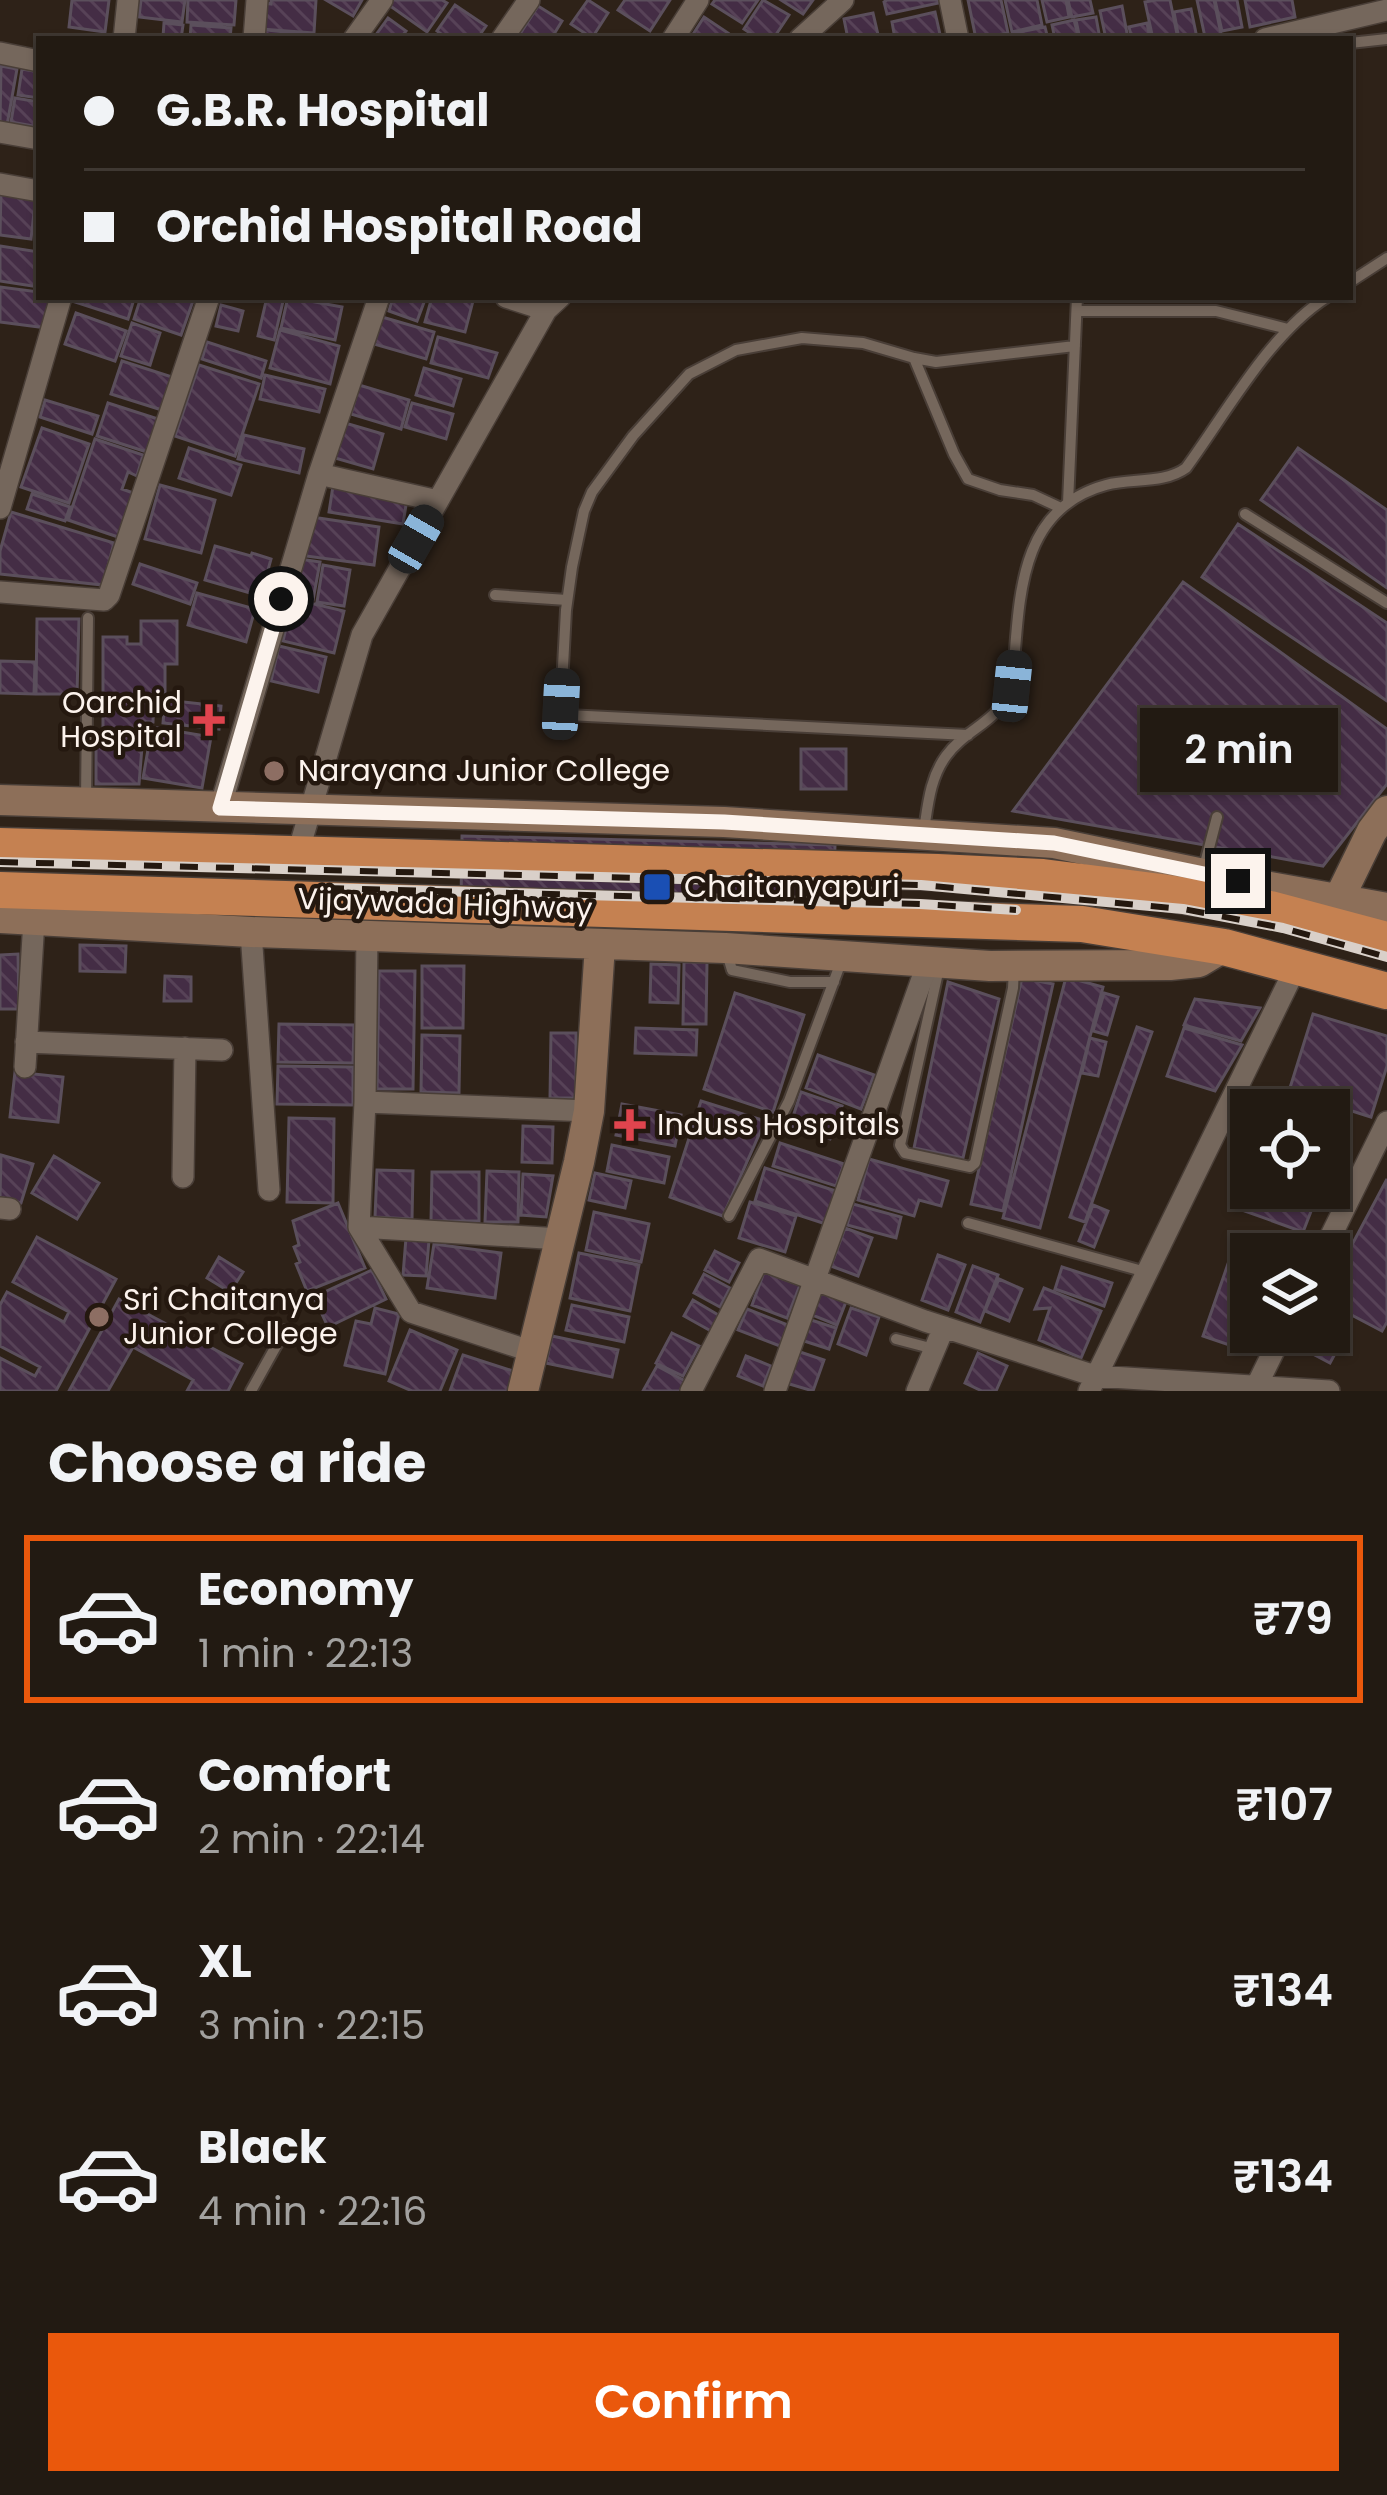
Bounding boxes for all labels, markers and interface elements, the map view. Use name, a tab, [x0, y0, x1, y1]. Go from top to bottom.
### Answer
text: G.B.R. Hospital	[156, 79, 490, 142]
text: Orchid Hospital Road	[156, 195, 643, 258]
car	[382, 499, 450, 579]
route start	[254, 572, 308, 626]
car	[990, 648, 1034, 724]
car	[541, 667, 581, 741]
place label: Oarchid Hospital	[60, 681, 182, 758]
marker: Oarchid Hospital	[193, 704, 225, 736]
callout: 2 min	[1139, 707, 1337, 791]
text: 2 min	[1184, 722, 1294, 777]
place label: Narayana Junior College	[298, 749, 670, 792]
marker: Narayana Junior College	[261, 758, 287, 784]
route end	[1211, 854, 1265, 908]
place label: Chaitanyapuri	[684, 865, 900, 908]
marker: Chaitanyapuri	[641, 871, 673, 903]
street label: Vijaywada Highway	[297, 877, 593, 930]
map controls	[1230, 1089, 1350, 1353]
button: locate	[1230, 1089, 1350, 1209]
place label: Induss Hospitals	[657, 1103, 900, 1146]
marker: Induss Hospitals	[614, 1109, 646, 1141]
button: layers	[1230, 1233, 1350, 1353]
place label: Sri Chaitanya Junior College	[123, 1278, 338, 1355]
marker: Sri Chaitanya Junior College	[86, 1304, 112, 1330]
text: Choose a ride	[48, 1425, 426, 1501]
text: Economy	[198, 1558, 413, 1621]
icon: car	[54, 1565, 162, 1673]
text: ₹79	[1253, 1587, 1333, 1650]
text: 1 min · 22:13	[198, 1626, 413, 1681]
text: Comfort	[198, 1744, 391, 1807]
icon: car	[54, 1751, 162, 1859]
text: ₹107	[1235, 1773, 1333, 1836]
text: 2 min · 22:14	[198, 1812, 425, 1867]
text: XL	[198, 1930, 252, 1993]
icon: car	[54, 1937, 162, 2045]
text: ₹134	[1233, 1959, 1333, 2022]
text: 3 min · 22:15	[198, 1998, 425, 2053]
text: Black	[198, 2116, 327, 2179]
icon: car	[54, 2123, 162, 2231]
text: ₹134	[1233, 2145, 1333, 2208]
text: 4 min · 22:16	[198, 2184, 427, 2239]
button: Confirm	[48, 2333, 1339, 2471]

